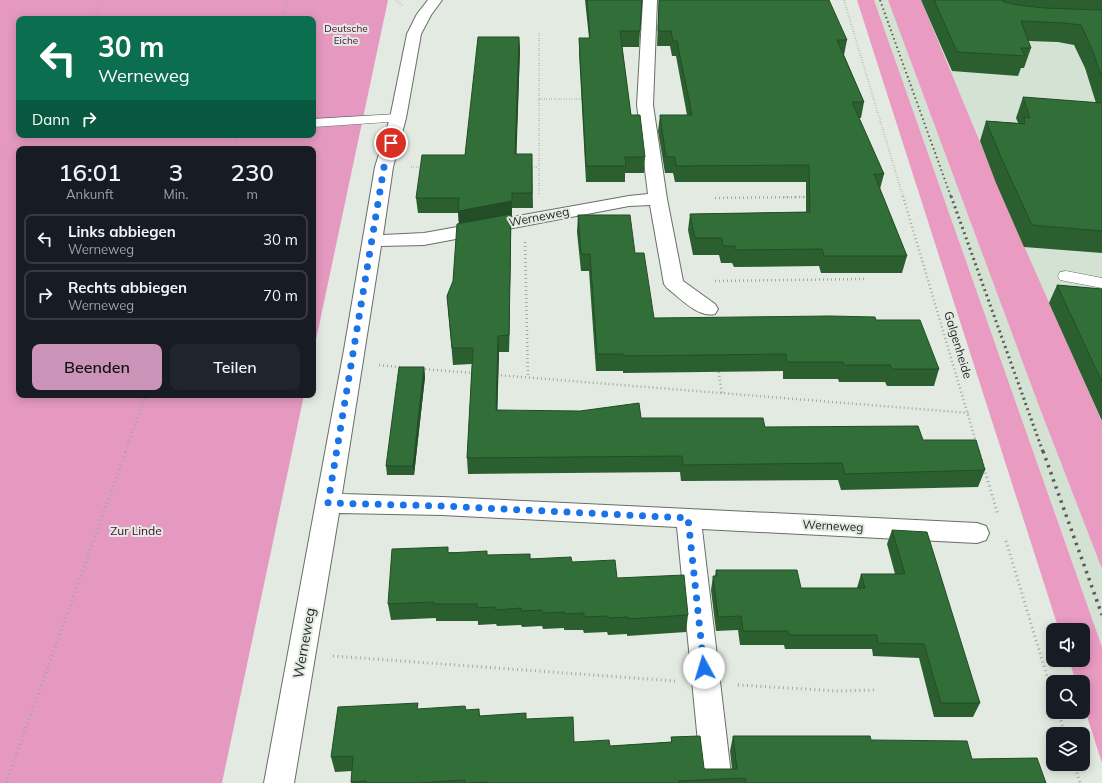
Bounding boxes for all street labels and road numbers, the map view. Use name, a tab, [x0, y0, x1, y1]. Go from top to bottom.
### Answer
street label: Werneweg	[507, 203, 570, 230]
street label: Galgenheide	[941, 309, 976, 380]
street label: Werneweg	[802, 516, 864, 535]
street label: Werneweg	[289, 606, 319, 680]

